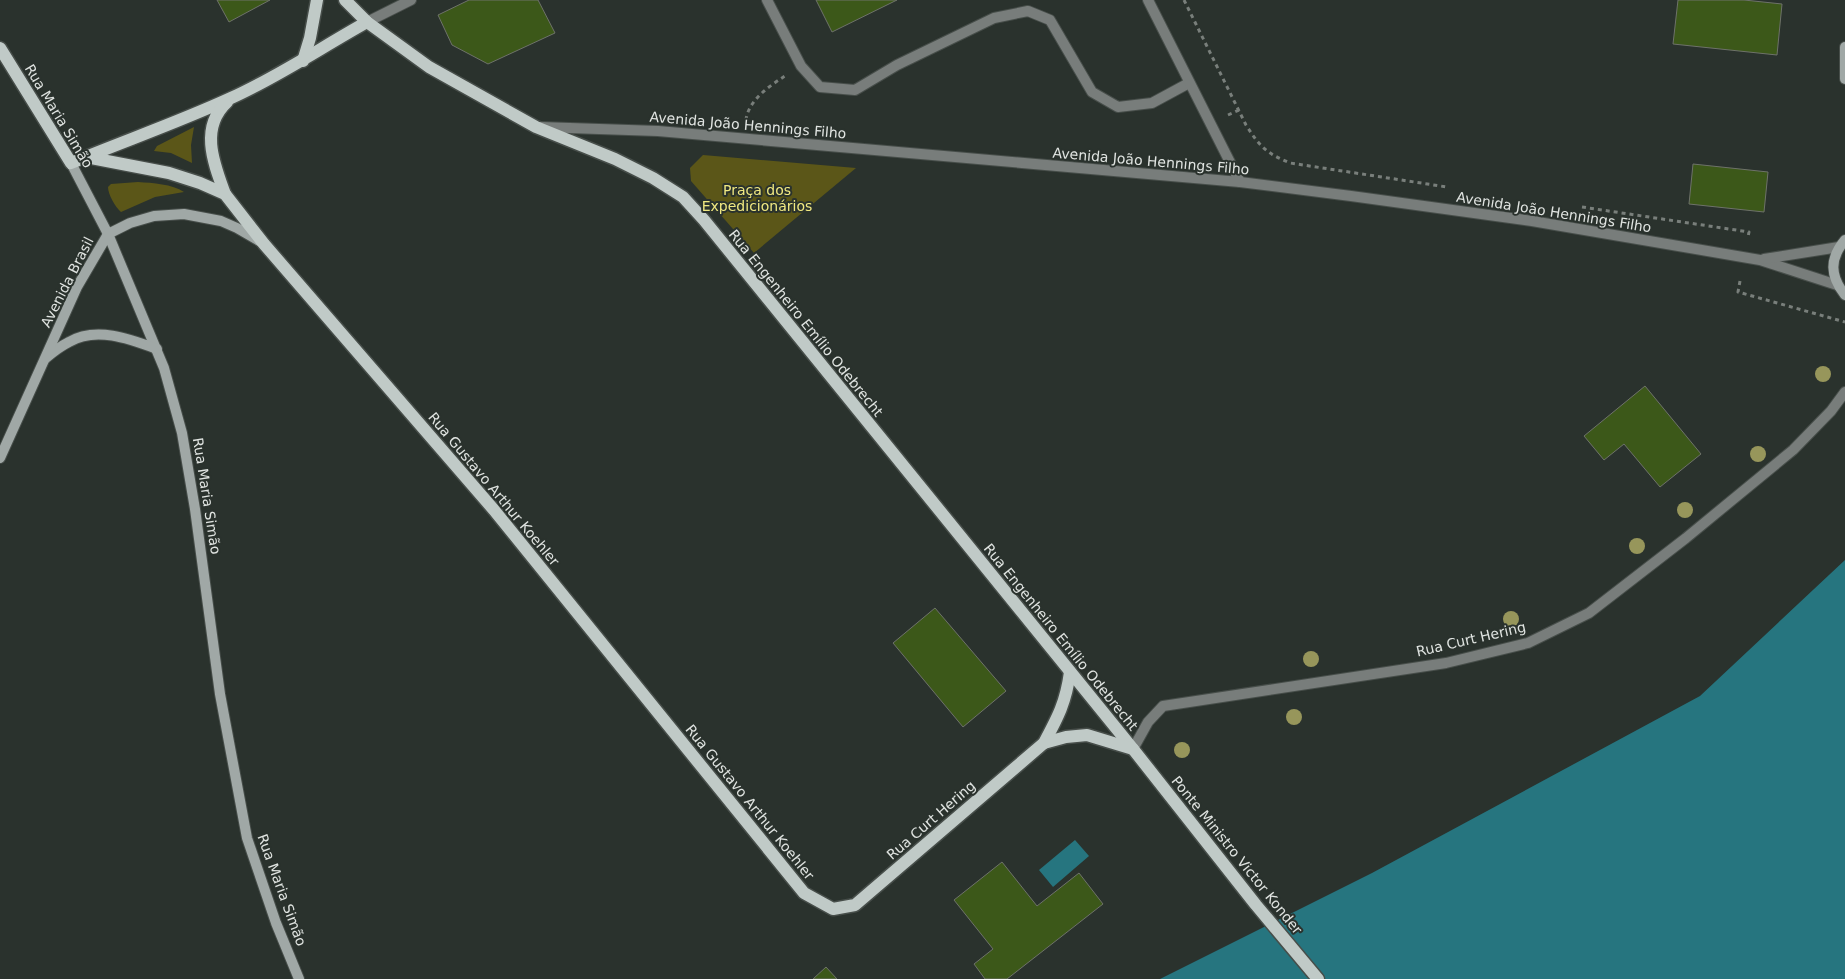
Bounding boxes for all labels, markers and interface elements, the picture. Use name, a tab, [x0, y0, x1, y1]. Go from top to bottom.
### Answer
street label: Rua Maria Simão	[22, 61, 96, 171]
street label: Avenida João Hennings Filho	[649, 108, 847, 142]
street label: Avenida João Hennings Filho	[1052, 144, 1250, 178]
park label: Praça dos Expedicionários	[702, 182, 812, 214]
street label: Avenida João Hennings Filho	[1455, 189, 1653, 235]
street label: Rua Engenheiro Emílio Odebrecht	[726, 226, 887, 420]
street label: Avenida Brasil	[37, 234, 97, 330]
street label: Rua Gustavo Arthur Koehler	[425, 409, 563, 569]
street label: Rua Maria Simão	[190, 437, 224, 555]
street label: Rua Engenheiro Emílio Odebrecht	[981, 540, 1142, 734]
street label: Rua Curt Hering	[1415, 619, 1527, 659]
street label: Rua Gustavo Arthur Koehler	[682, 721, 818, 883]
street label: Ponte Ministro Victor Konder	[1168, 773, 1306, 937]
street label: Rua Curt Hering	[884, 777, 978, 863]
street label: Rua Maria Simão	[254, 832, 310, 948]

